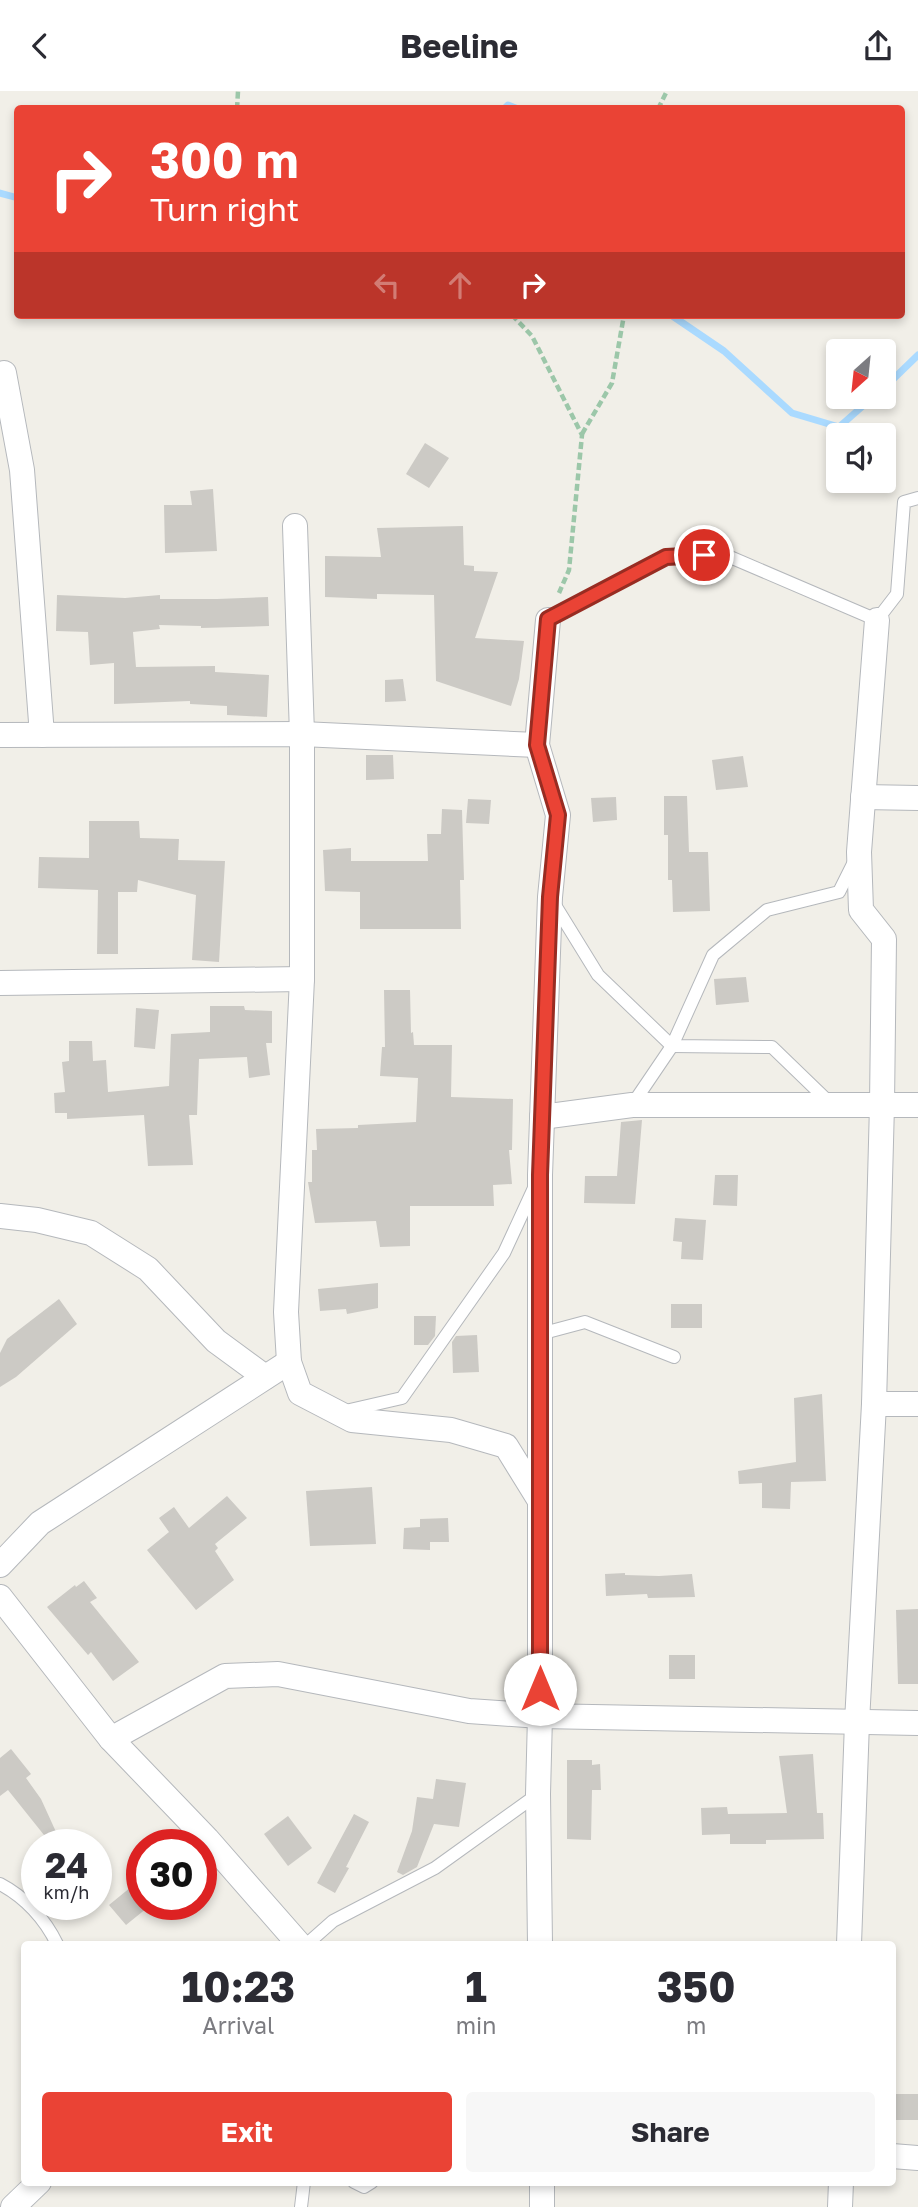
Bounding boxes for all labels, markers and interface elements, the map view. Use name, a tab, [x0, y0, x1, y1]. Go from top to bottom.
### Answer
icon: back	[21, 27, 59, 65]
text: Beeline	[400, 27, 518, 65]
icon: share	[859, 27, 897, 65]
text: 300 m	[150, 130, 299, 189]
icon: right	[35, 133, 126, 224]
text: Turn right	[150, 190, 299, 228]
icon: left	[368, 266, 406, 304]
icon: ahead	[441, 266, 479, 304]
icon: right	[514, 266, 552, 304]
north arrow	[826, 339, 896, 409]
map controls	[826, 339, 896, 493]
button: sound	[826, 423, 896, 493]
pin	[674, 525, 734, 585]
icon: arrive	[685, 536, 723, 574]
position arrow	[503, 1652, 577, 1726]
speed limit sign: 30	[126, 1829, 217, 1920]
text: 24	[45, 1844, 88, 1886]
text: km/h	[44, 1881, 89, 1903]
text: 10:23	[182, 1961, 295, 2011]
text: 1	[465, 1961, 487, 2011]
text: 350	[657, 1961, 735, 2011]
text: Arrival	[202, 2011, 274, 2039]
text: min	[456, 2011, 496, 2039]
text: m	[686, 2011, 706, 2039]
button: Exit	[42, 2092, 452, 2172]
button: Share	[466, 2092, 875, 2172]

